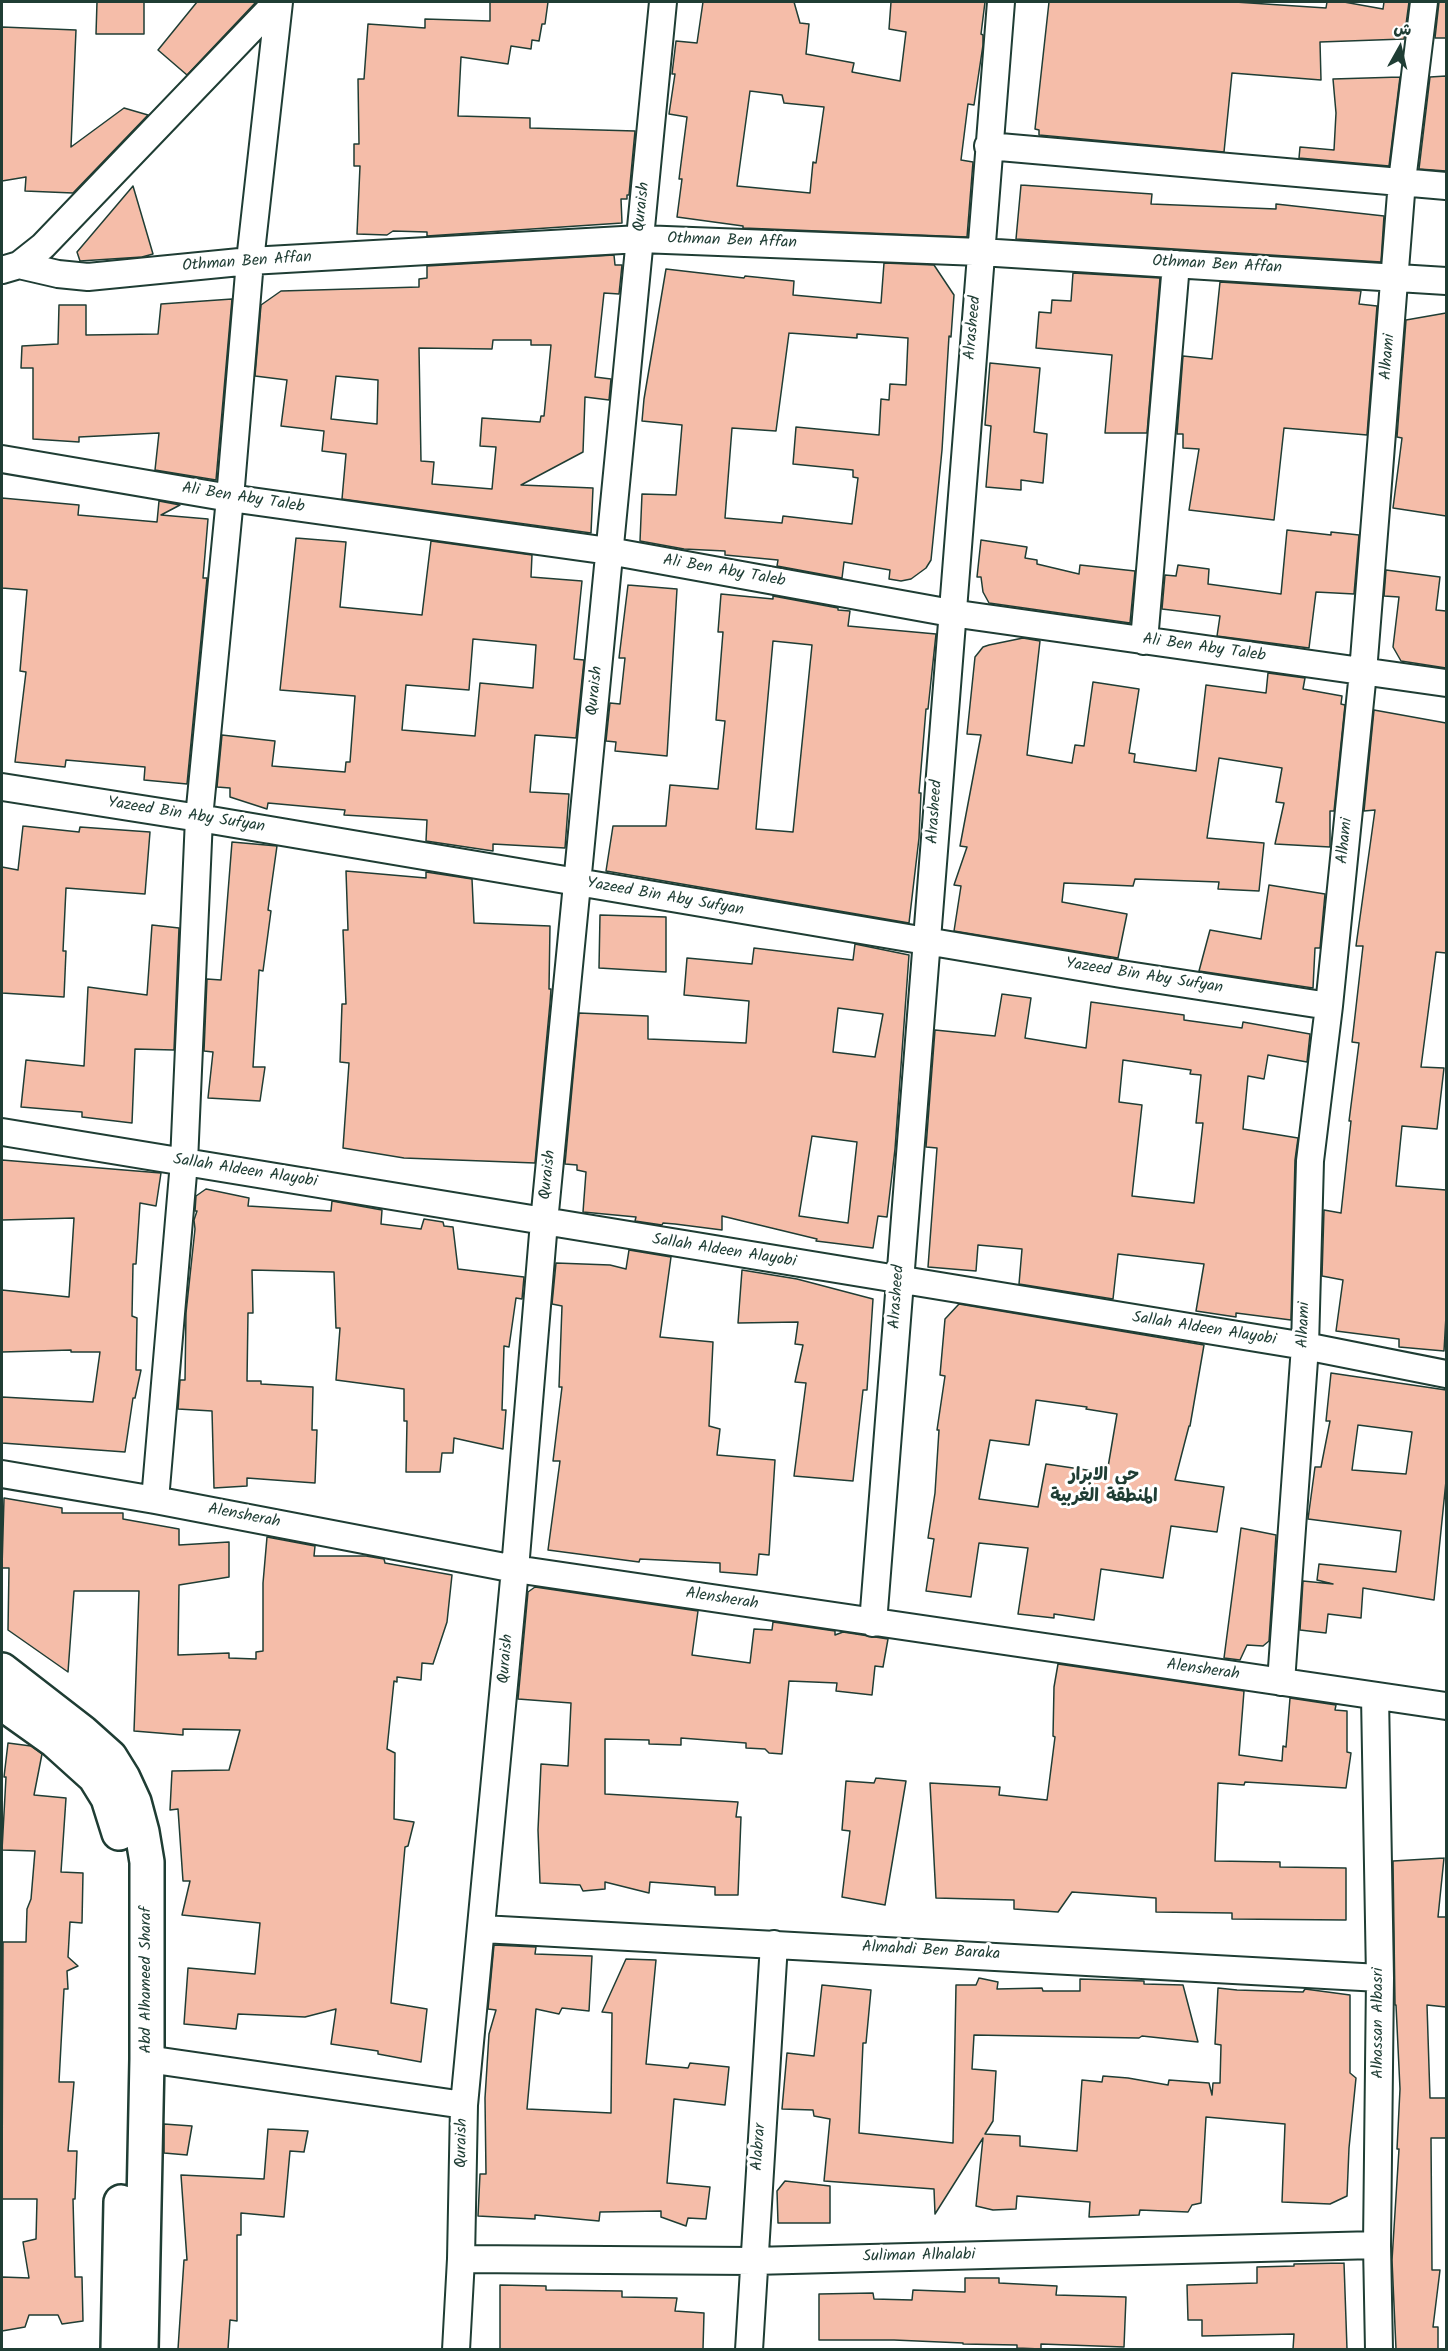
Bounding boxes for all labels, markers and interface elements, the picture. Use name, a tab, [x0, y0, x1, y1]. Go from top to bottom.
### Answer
text: ش	[1392, 16, 1413, 43]
north arrow	[1370, 18, 1430, 78]
street label: Quraish	[631, 181, 655, 233]
street label: Othman Ben Affan	[667, 230, 797, 254]
street label: Othman Ben Affan	[182, 249, 312, 277]
street label: Othman Ben Affan	[1152, 253, 1282, 279]
street label: Alrasheed	[962, 295, 986, 361]
street label: Alhami	[1377, 333, 1401, 381]
street label: Ali Ben Aby Taleb	[180, 480, 306, 518]
street label: Ali Ben Aby Taleb	[661, 552, 787, 592]
street label: Ali Ben Aby Taleb	[1141, 631, 1267, 667]
street label: Quraish	[584, 665, 608, 717]
street label: Alrasheed	[924, 779, 948, 845]
street label: Yazeed Bin Aby Sufyan	[106, 794, 266, 838]
street label: Alhami	[1334, 817, 1358, 865]
street label: Yazeed Bin Aby Sufyan	[585, 875, 745, 921]
street label: Yazeed Bin Aby Sufyan	[1064, 955, 1224, 999]
street label: Quraish	[537, 1149, 561, 1201]
street label: Sallah Aldeen Alayobi	[172, 1151, 318, 1193]
street label: Sallah Aldeen Alayobi	[651, 1231, 797, 1273]
street label: Alrasheed	[886, 1264, 910, 1330]
street label: Alhami	[1295, 1302, 1315, 1348]
street label: Sallah Aldeen Alayobi	[1131, 1309, 1277, 1351]
district label: حي الابرار المنطقة الغربية	[1050, 1466, 1158, 1508]
street label: Alensherah	[206, 1501, 282, 1533]
street label: Alensherah	[684, 1585, 760, 1615]
street label: Quraish	[495, 1633, 519, 1685]
street label: Alensherah	[1165, 1656, 1241, 1686]
street label: Abd Alhameed Sharaf	[137, 1906, 157, 2054]
street label: Almahdi Ben Baraka	[861, 1939, 1001, 1965]
street label: Alhassan Albasri	[1369, 1967, 1389, 2079]
street label: Quraish	[453, 2118, 473, 2168]
street label: Alabrar	[749, 2123, 771, 2171]
street label: Suliman Alhalabi	[863, 2246, 975, 2268]

